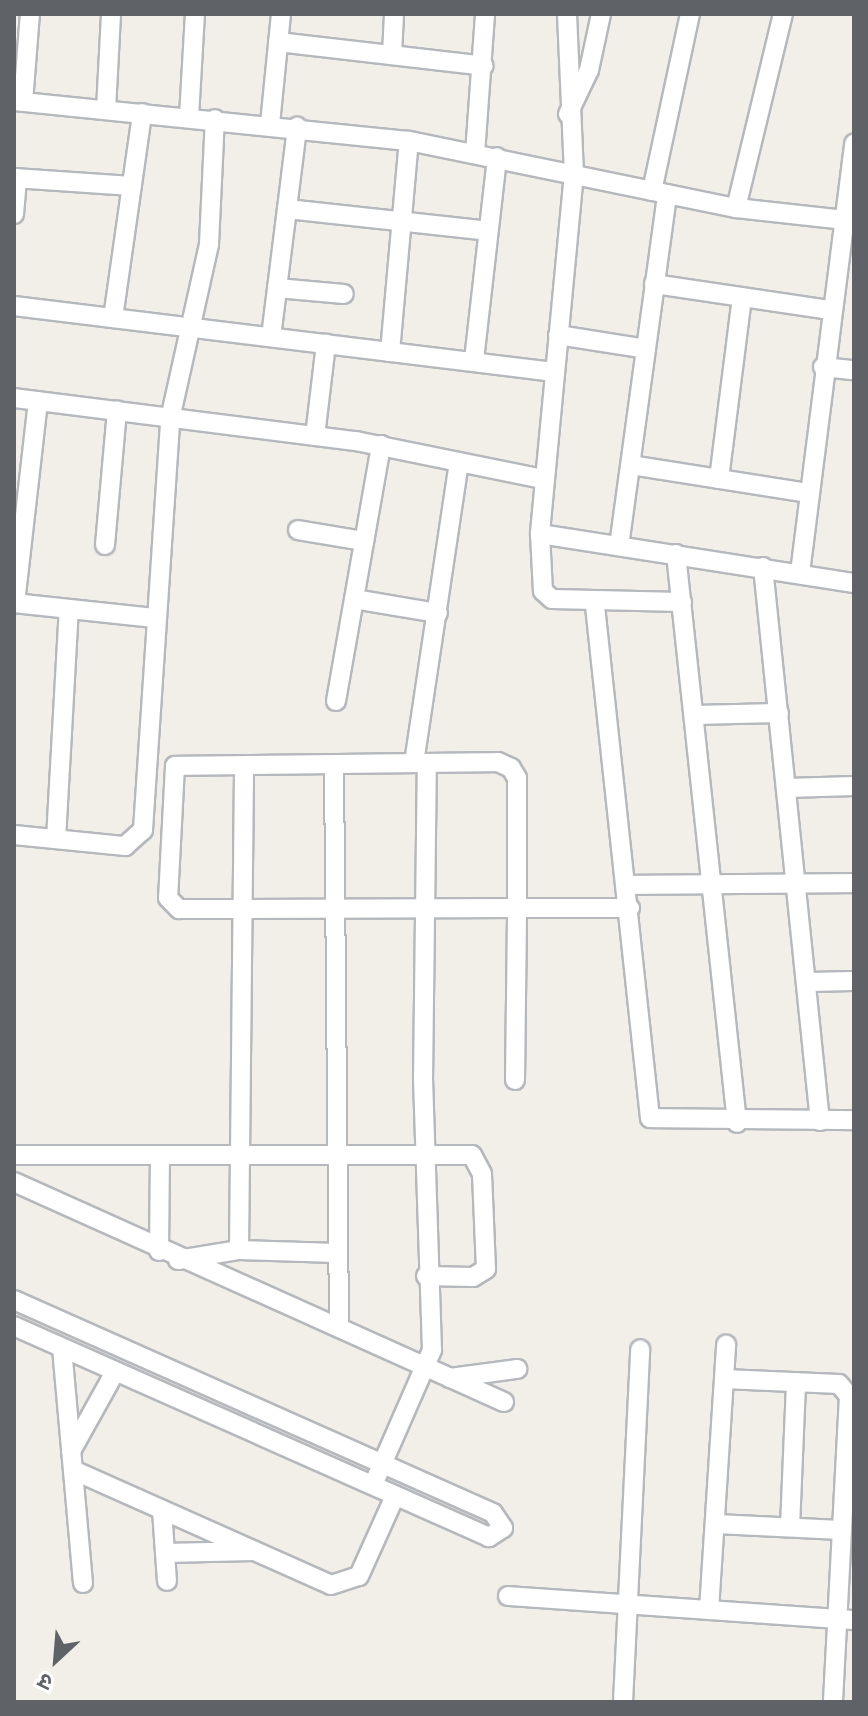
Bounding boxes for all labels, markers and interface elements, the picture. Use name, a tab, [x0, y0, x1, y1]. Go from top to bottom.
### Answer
north arrow	[16, 1620, 96, 1700]
text: उ	[34, 1668, 57, 1696]

